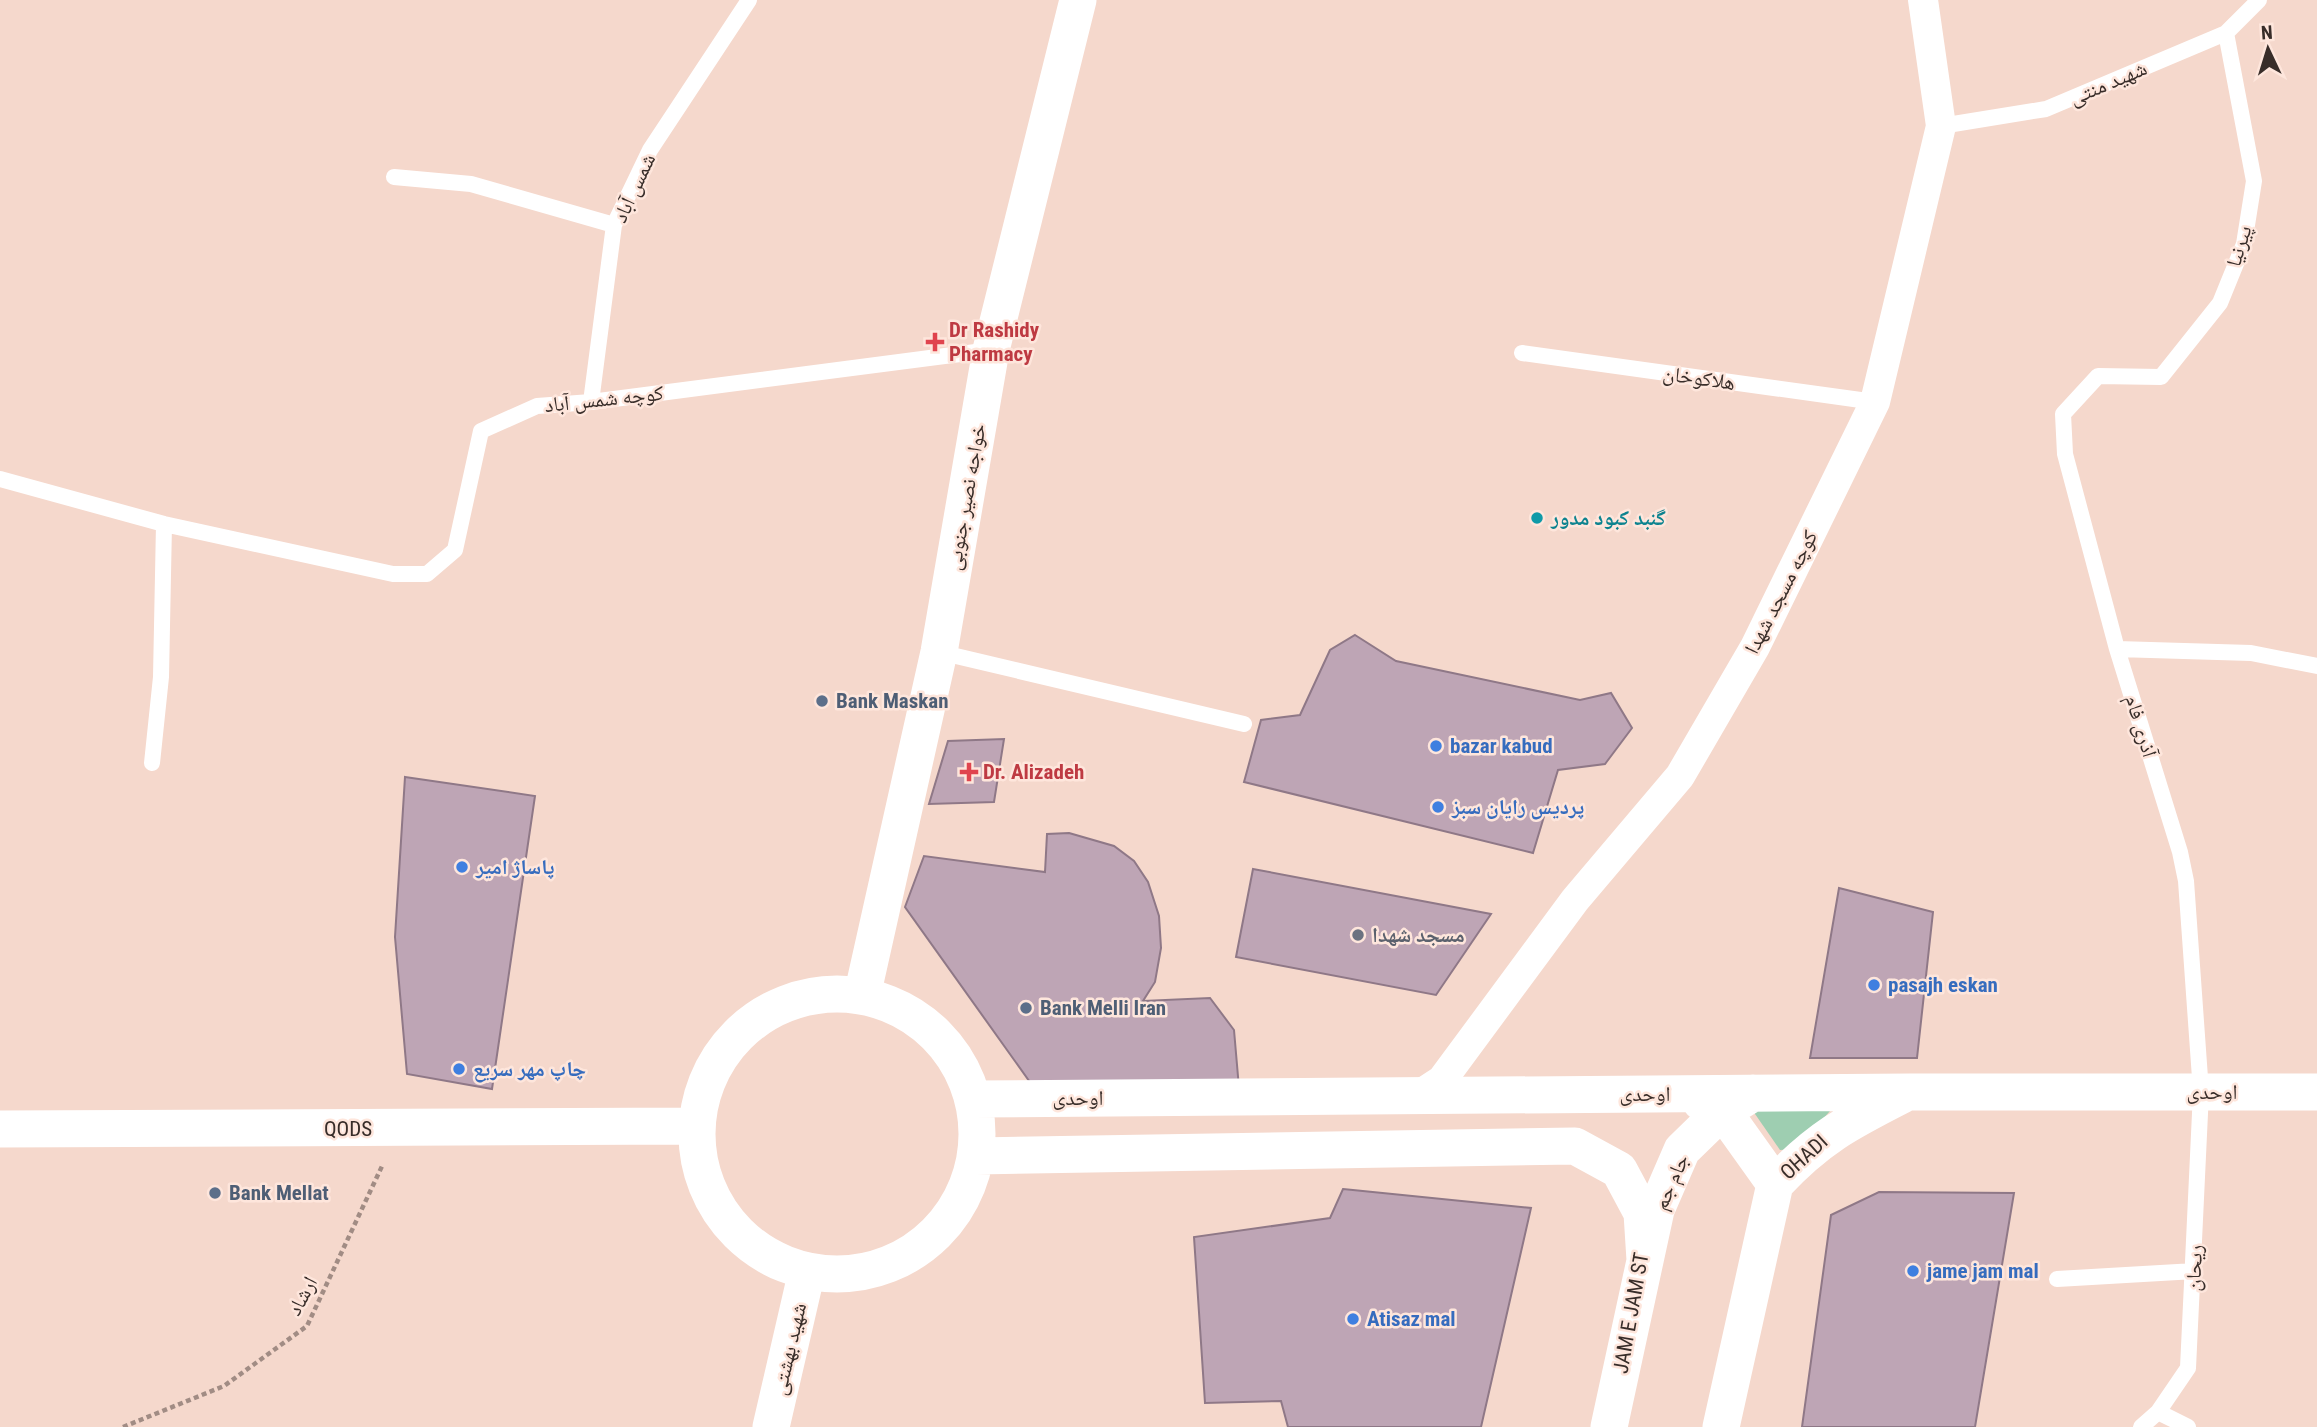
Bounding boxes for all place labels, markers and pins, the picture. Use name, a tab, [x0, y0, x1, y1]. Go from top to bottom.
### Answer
place label: Dr Rashidy Pharmacy	[949, 318, 1040, 366]
marker: Dr Rashidy Pharmacy	[927, 334, 943, 350]
place label: گنبد کبود مدور	[1550, 506, 1666, 530]
marker: گنبد کبود مدور	[1529, 510, 1545, 526]
place label: Bank Maskan	[836, 689, 949, 713]
marker: Bank Maskan	[814, 693, 830, 709]
place label: bazar kabud	[1450, 734, 1553, 758]
marker: bazar kabud	[1428, 738, 1444, 754]
place label: Dr. Alizadeh	[983, 760, 1084, 784]
marker: Dr. Alizadeh	[961, 764, 977, 780]
place label: پردیس رایان سبز	[1451, 795, 1584, 820]
marker: پردیس رایان سبز	[1430, 799, 1446, 815]
place label: پاساژ امیر	[475, 855, 555, 879]
marker: پاساژ امیر	[454, 859, 470, 875]
place label: مسجد شهدا	[1372, 923, 1465, 947]
marker: مسجد شهدا	[1350, 927, 1366, 943]
place label: pasajh eskan	[1888, 973, 1998, 997]
marker: pasajh eskan	[1866, 977, 1882, 993]
place label: Bank Melli Iran	[1040, 996, 1166, 1020]
marker: Bank Melli Iran	[1018, 1000, 1034, 1016]
place label: چاپ مهر سریع	[473, 1057, 586, 1083]
marker: چاپ مهر سریع	[451, 1061, 467, 1077]
place label: Bank Mellat	[229, 1181, 329, 1205]
marker: Bank Mellat	[207, 1185, 223, 1201]
place label: jame jam mal	[1926, 1259, 2039, 1283]
marker: jame jam mal	[1905, 1263, 1921, 1279]
place label: Atisaz mal	[1367, 1307, 1456, 1331]
marker: Atisaz mal	[1345, 1311, 1361, 1327]

